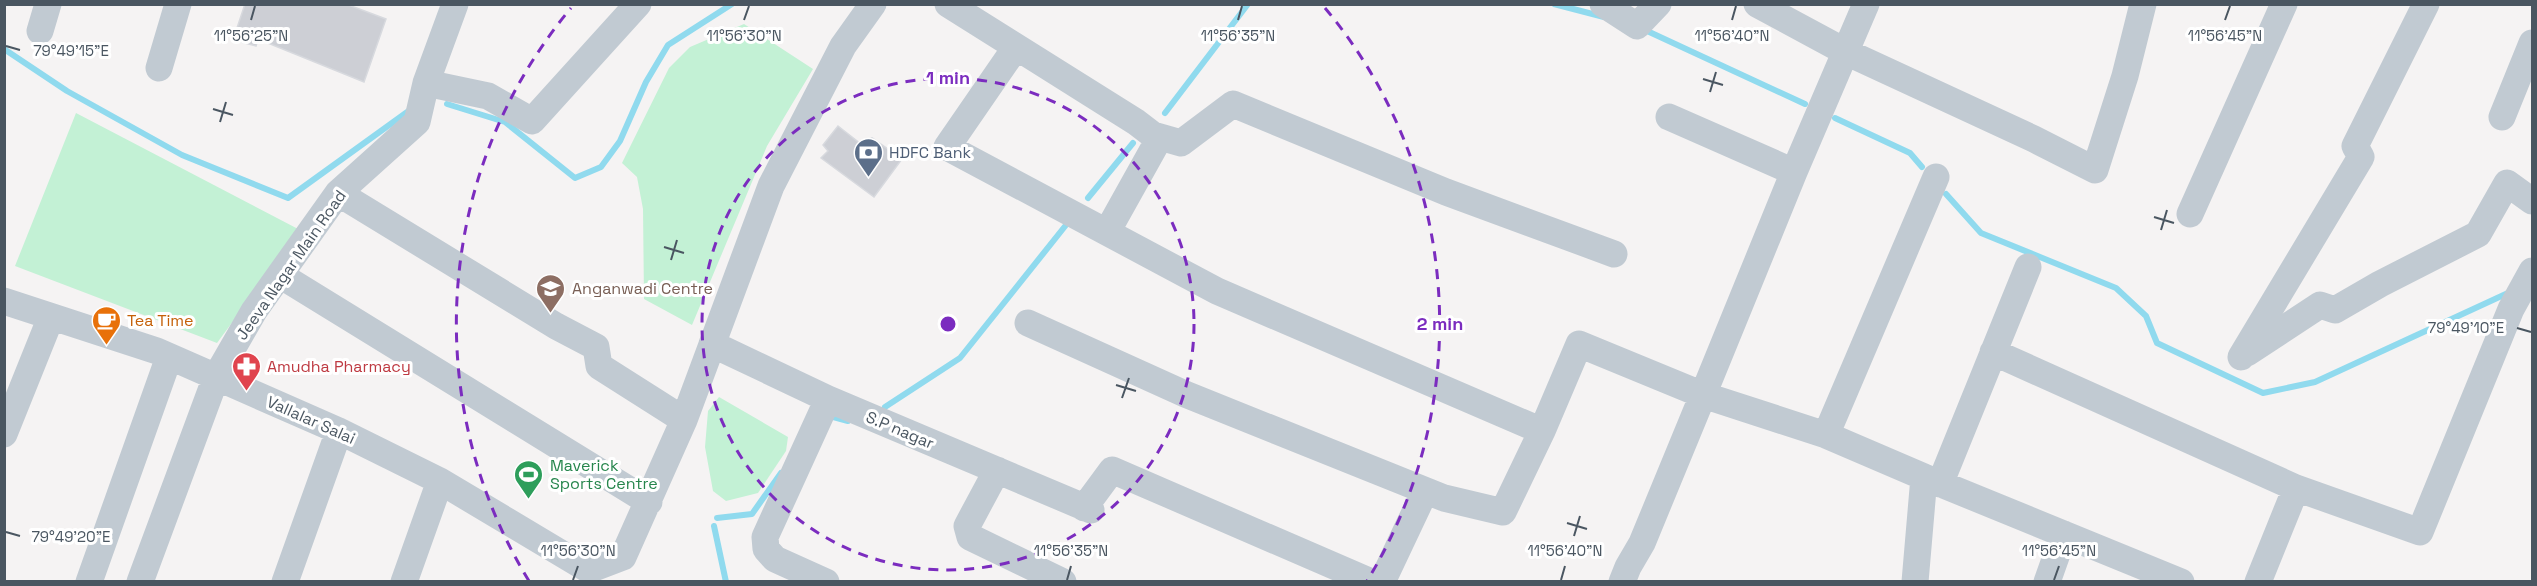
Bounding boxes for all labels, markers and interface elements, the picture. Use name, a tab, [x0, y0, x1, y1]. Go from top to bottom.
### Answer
text: 11°56'25"N	[214, 26, 288, 45]
text: 11°56'30"N	[706, 26, 782, 45]
text: 11°56'35"N	[1201, 26, 1275, 45]
text: 11°56'40"N	[1695, 26, 1769, 45]
text: 11°56'45"N	[2188, 26, 2262, 45]
text: 79°49'15"E	[33, 41, 109, 60]
text: 1 min	[926, 66, 970, 89]
bank icon: HDFC Bank	[852, 136, 884, 178]
place label: HDFC Bank	[889, 142, 972, 163]
street label: Jeeva Nagar Main Road	[231, 186, 351, 344]
school or university icon: Anganwadi Centre	[535, 272, 567, 314]
place label: Anganwadi Centre	[572, 278, 713, 299]
cafe icon: Tea Time	[90, 304, 122, 346]
place label: Tea Time	[127, 310, 194, 331]
text: 2 min	[1417, 312, 1463, 335]
centre of rings	[938, 314, 958, 334]
text: 79°49'10"E	[2428, 318, 2504, 337]
pharmacy icon: Amudha Pharmacy	[230, 350, 262, 392]
place label: Amudha Pharmacy	[267, 356, 411, 377]
street label: Vallalar Salai	[263, 391, 359, 449]
street label: S.P nagar	[863, 406, 937, 454]
place label: Maverick Sports Centre	[550, 455, 658, 494]
sports icon: Maverick Sports Centre	[513, 458, 545, 500]
text: 79°49'20"E	[31, 527, 111, 546]
text: 11°56'30"N	[540, 541, 616, 560]
text: 11°56'35"N	[1034, 541, 1108, 560]
text: 11°56'40"N	[1528, 541, 1602, 560]
text: 11°56'45"N	[2022, 541, 2096, 560]

